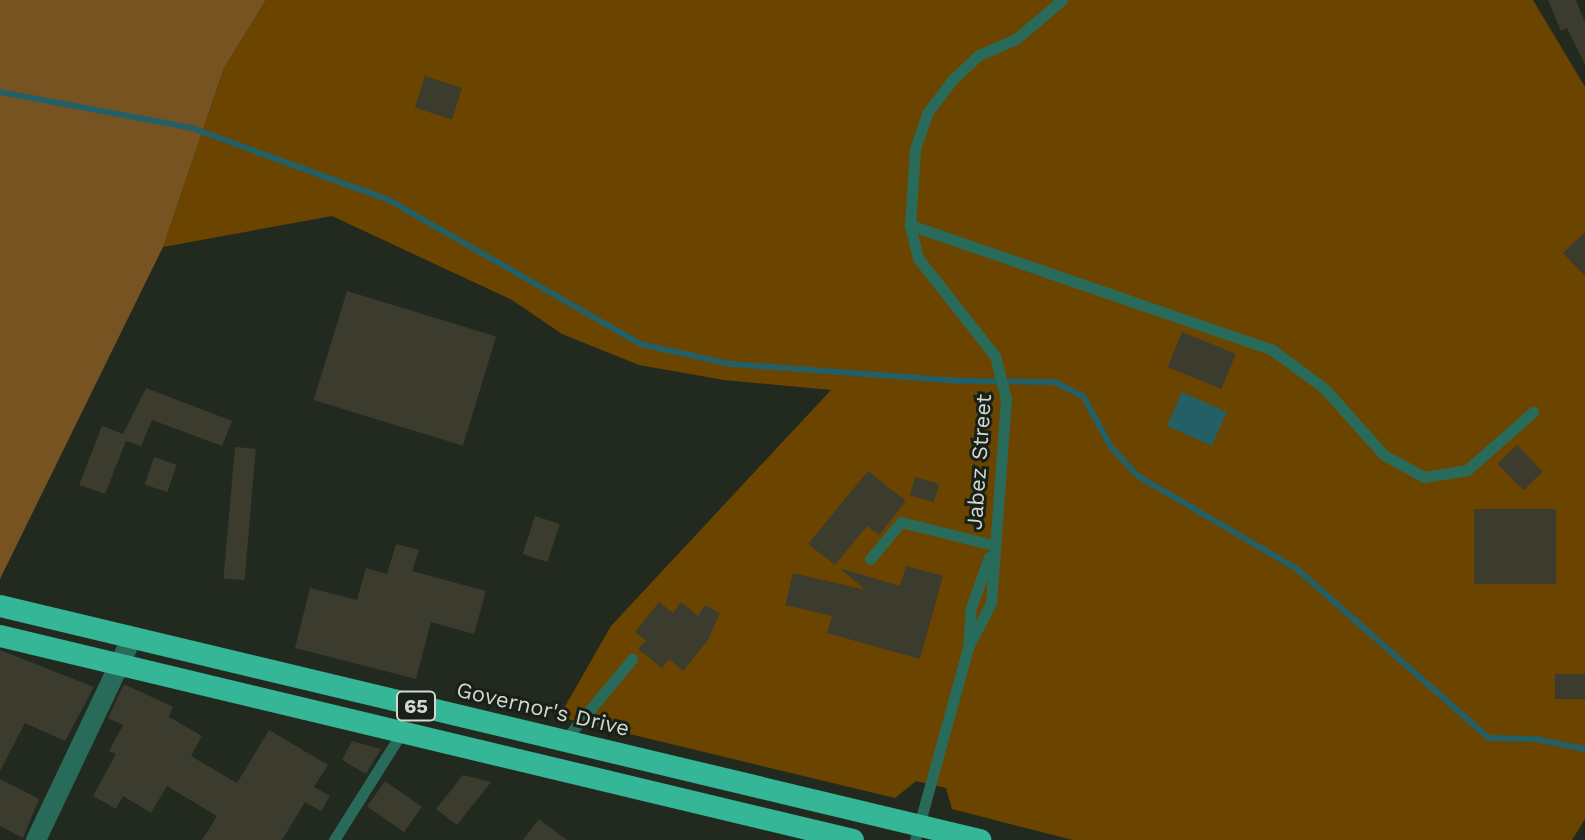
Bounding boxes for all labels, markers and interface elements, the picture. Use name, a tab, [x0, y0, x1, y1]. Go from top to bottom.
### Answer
street label: Jabez Street	[961, 393, 997, 531]
street label: Governor's Drive	[454, 676, 632, 742]
road number: 65	[396, 690, 436, 722]

